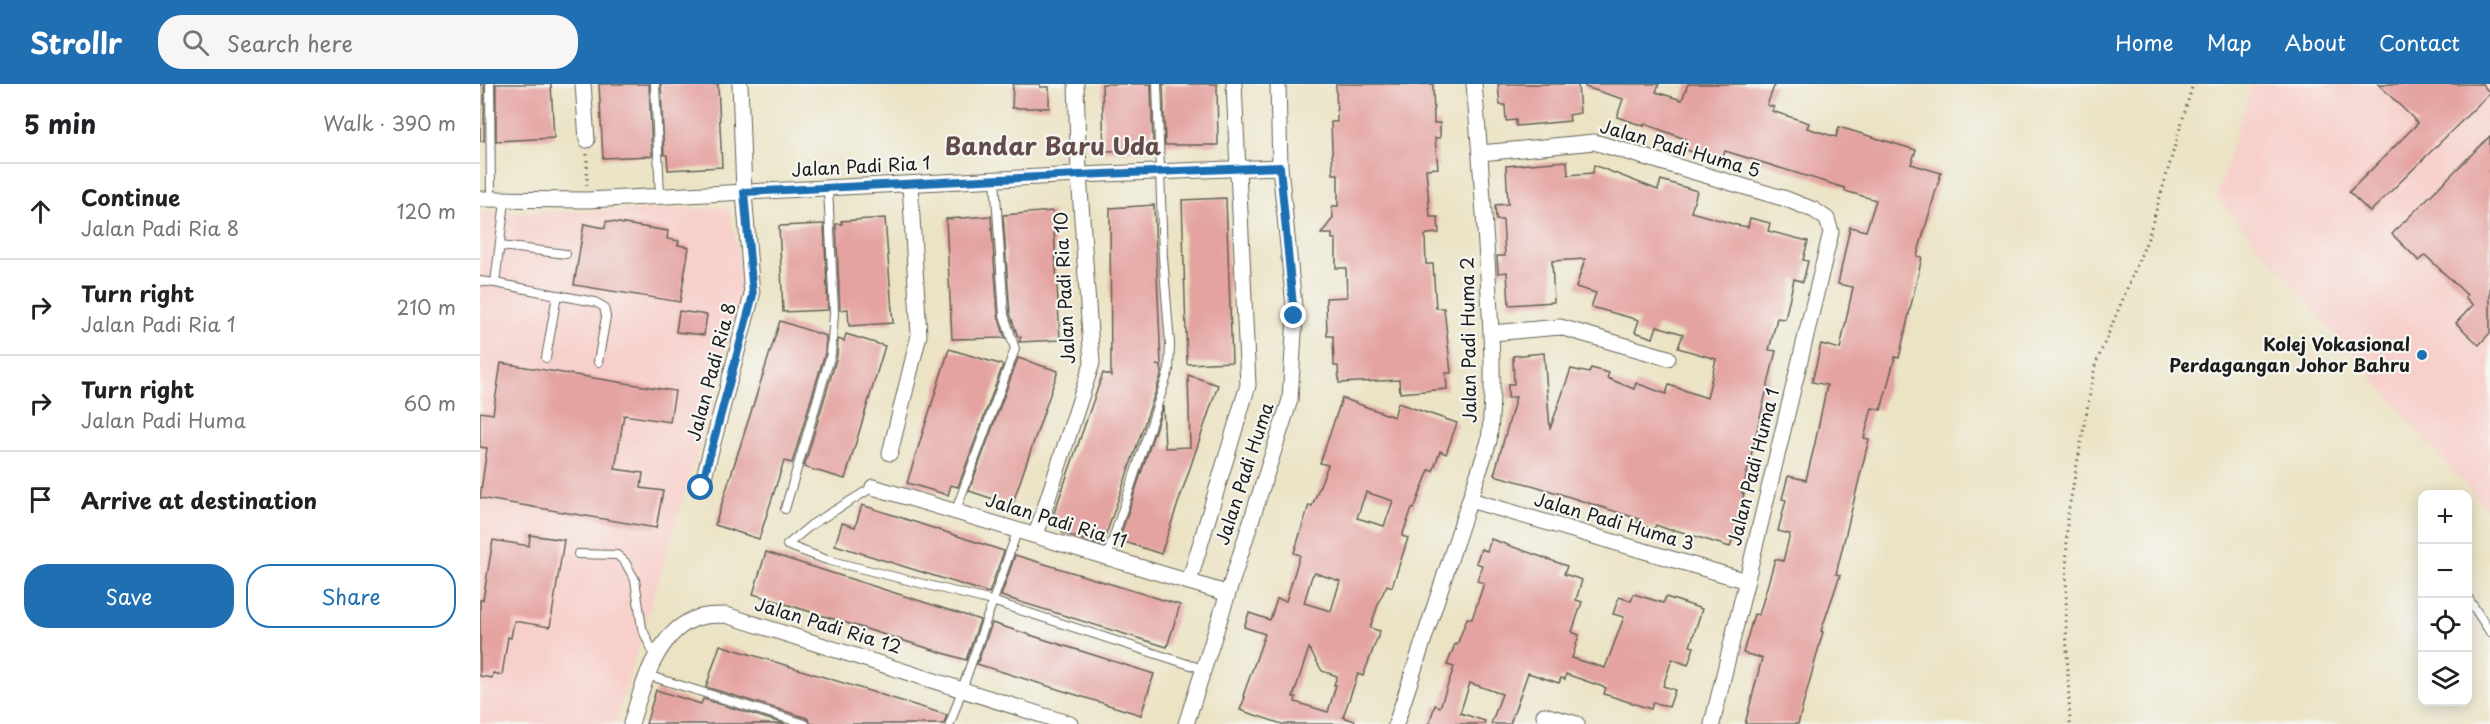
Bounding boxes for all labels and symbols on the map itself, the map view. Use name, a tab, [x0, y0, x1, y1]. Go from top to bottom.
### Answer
street label: Jalan Padi Huma 5	[1597, 112, 1764, 183]
district label: Bandar Baru Uda	[945, 127, 1162, 163]
street label: Jalan Padi Ria 1	[791, 148, 931, 183]
street label: Jalan Padi Ria 10	[1046, 211, 1081, 365]
street label: Jalan Padi Huma 2	[1453, 257, 1482, 423]
street label: Jalan Padi Ria 8	[679, 299, 742, 444]
route end	[1280, 302, 1306, 328]
place label: Kolej Vokasional Perdagangan Johor Bahru	[2169, 330, 2410, 378]
marker: Kolej Vokasional Perdagangan Johor Bahru	[2415, 348, 2429, 362]
street label: Jalan Padi Huma 1	[1720, 385, 1785, 548]
street label: Jalan Padi Huma	[1208, 399, 1279, 548]
route start	[687, 474, 713, 500]
street label: Jalan Padi Ria 11	[983, 485, 1130, 554]
street label: Jalan Padi Huma 3	[1531, 485, 1698, 556]
street label: Jalan Padi Ria 12	[752, 589, 905, 660]

